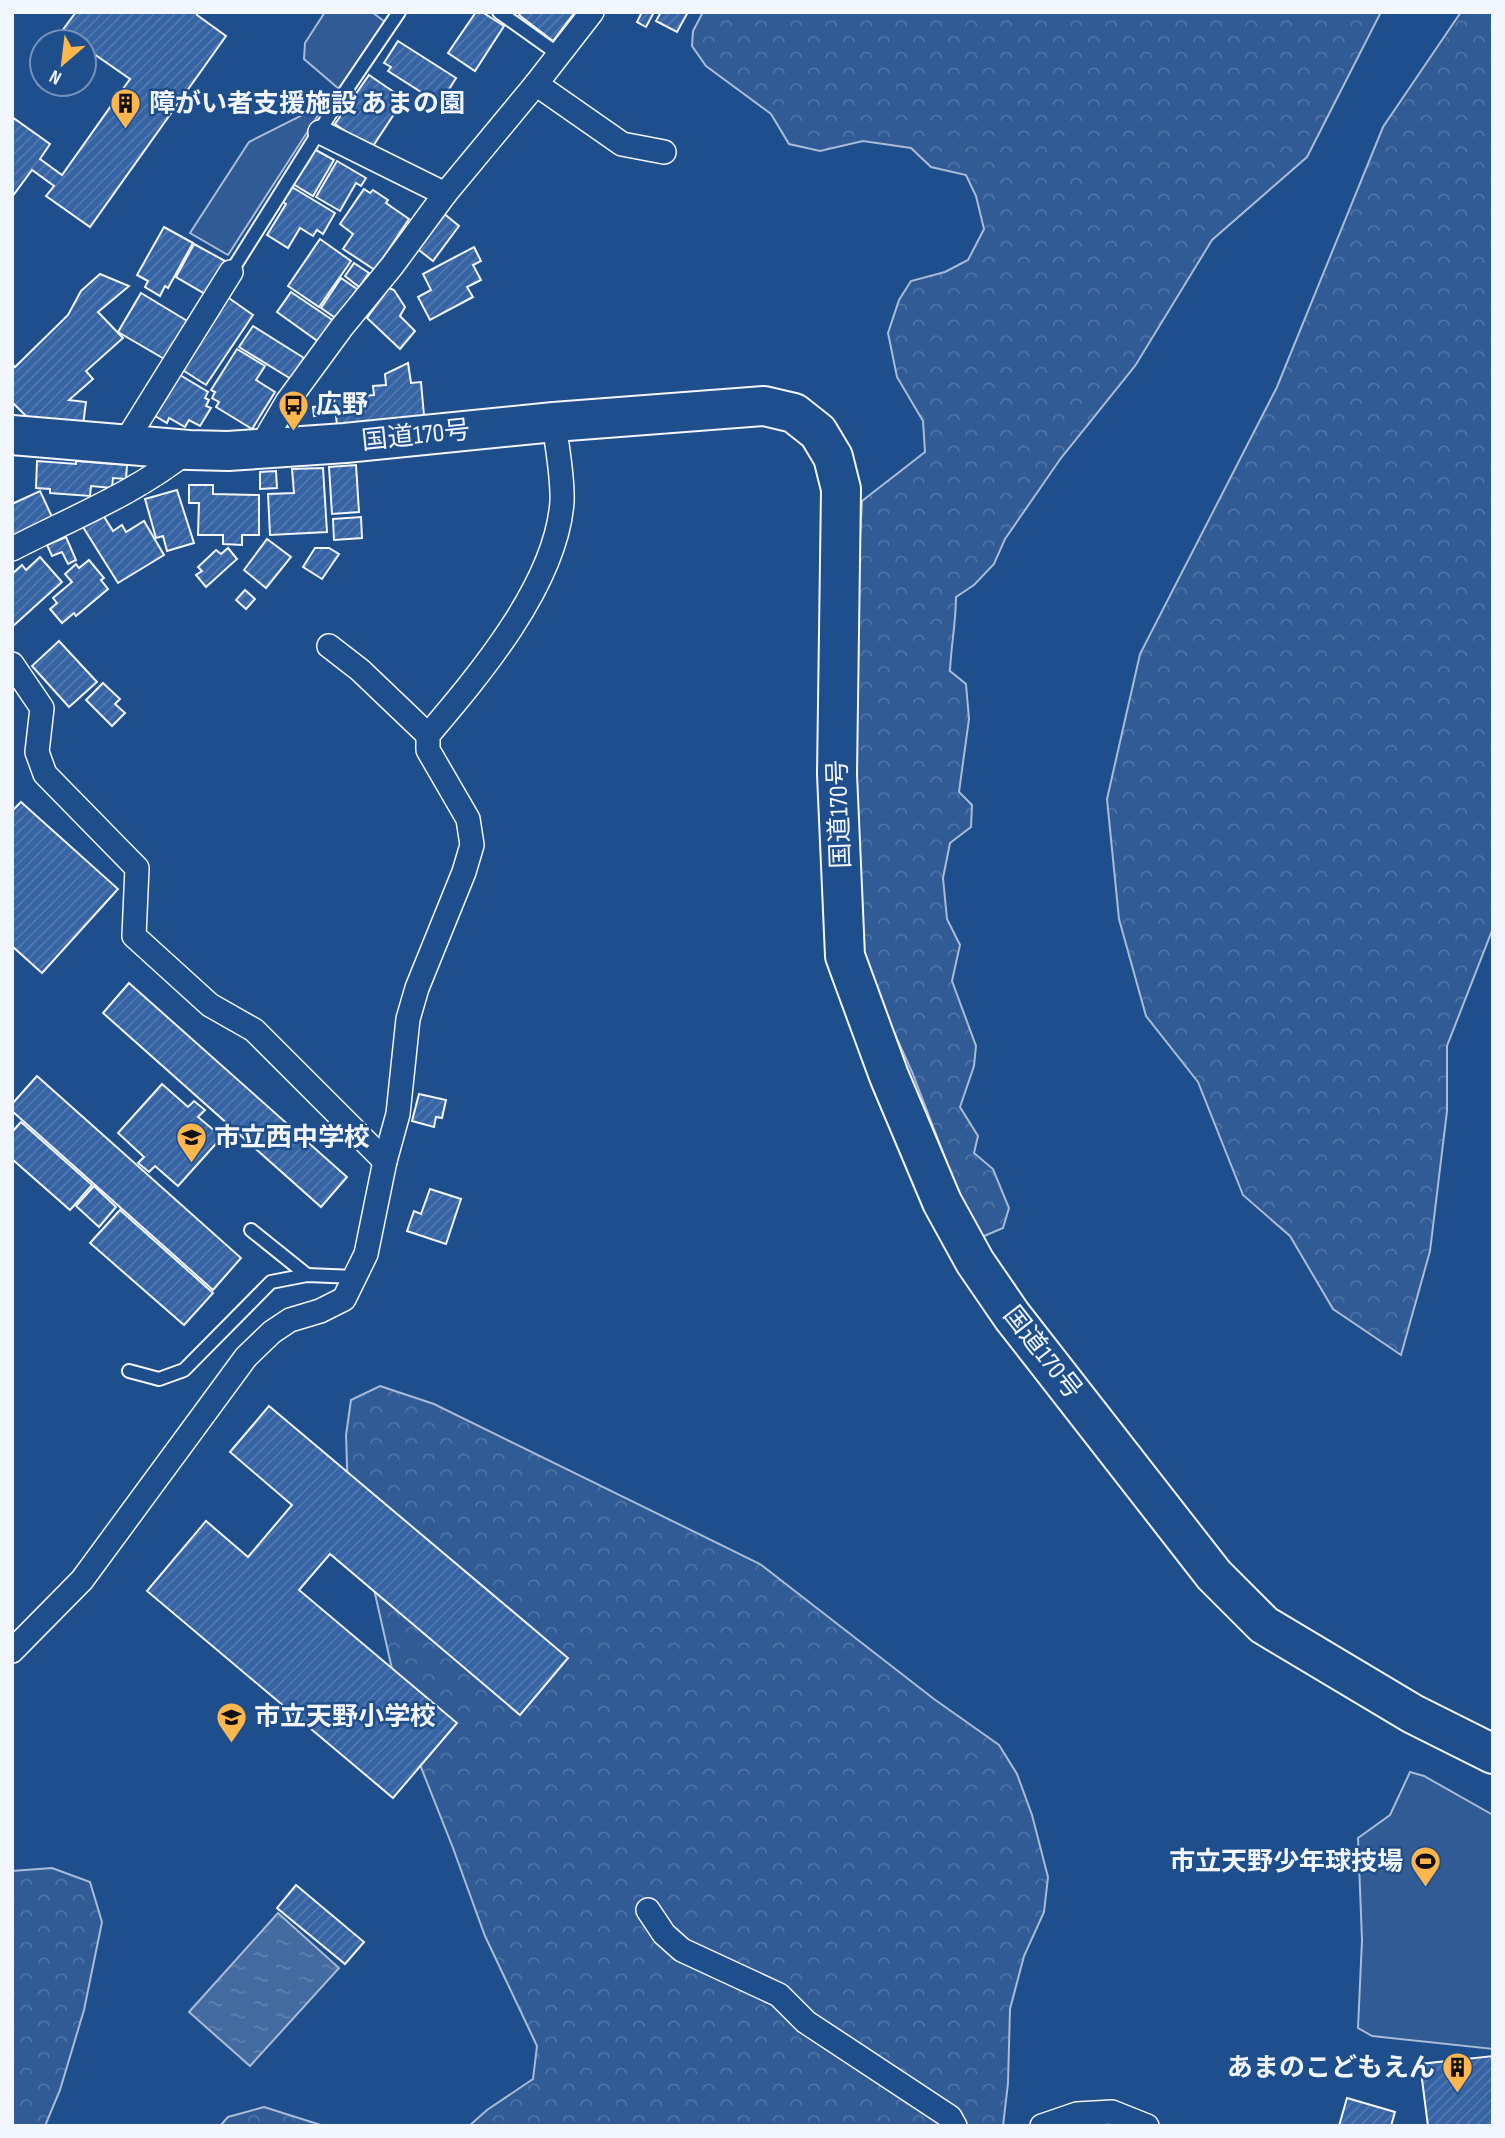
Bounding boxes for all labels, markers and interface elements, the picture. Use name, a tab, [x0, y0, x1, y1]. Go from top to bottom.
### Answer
north arrow	[28, 28, 98, 98]
text: N	[46, 64, 66, 89]
building icon: 障がい者支援施設 あまの園	[109, 87, 143, 131]
place label: 障がい者支援施設 あまの園	[149, 89, 465, 120]
bus stop icon: 広野	[276, 388, 310, 432]
place label: 広野	[316, 390, 368, 421]
street label: 国道170号	[360, 415, 472, 457]
street label: 国道170号	[823, 759, 857, 869]
school or university icon: 市立西中学校	[174, 1121, 208, 1165]
place label: 市立西中学校	[214, 1123, 370, 1154]
street label: 国道170号	[996, 1301, 1088, 1405]
school or university icon: 市立天野小学校	[214, 1700, 248, 1744]
place label: 市立天野小学校	[254, 1702, 436, 1733]
sports icon: 市立天野少年球技場	[1409, 1845, 1443, 1889]
place label: 市立天野少年球技場	[1169, 1847, 1403, 1878]
building icon: あまのこどもえん	[1441, 2051, 1475, 2095]
place label: あまのこどもえん	[1227, 2053, 1435, 2084]

